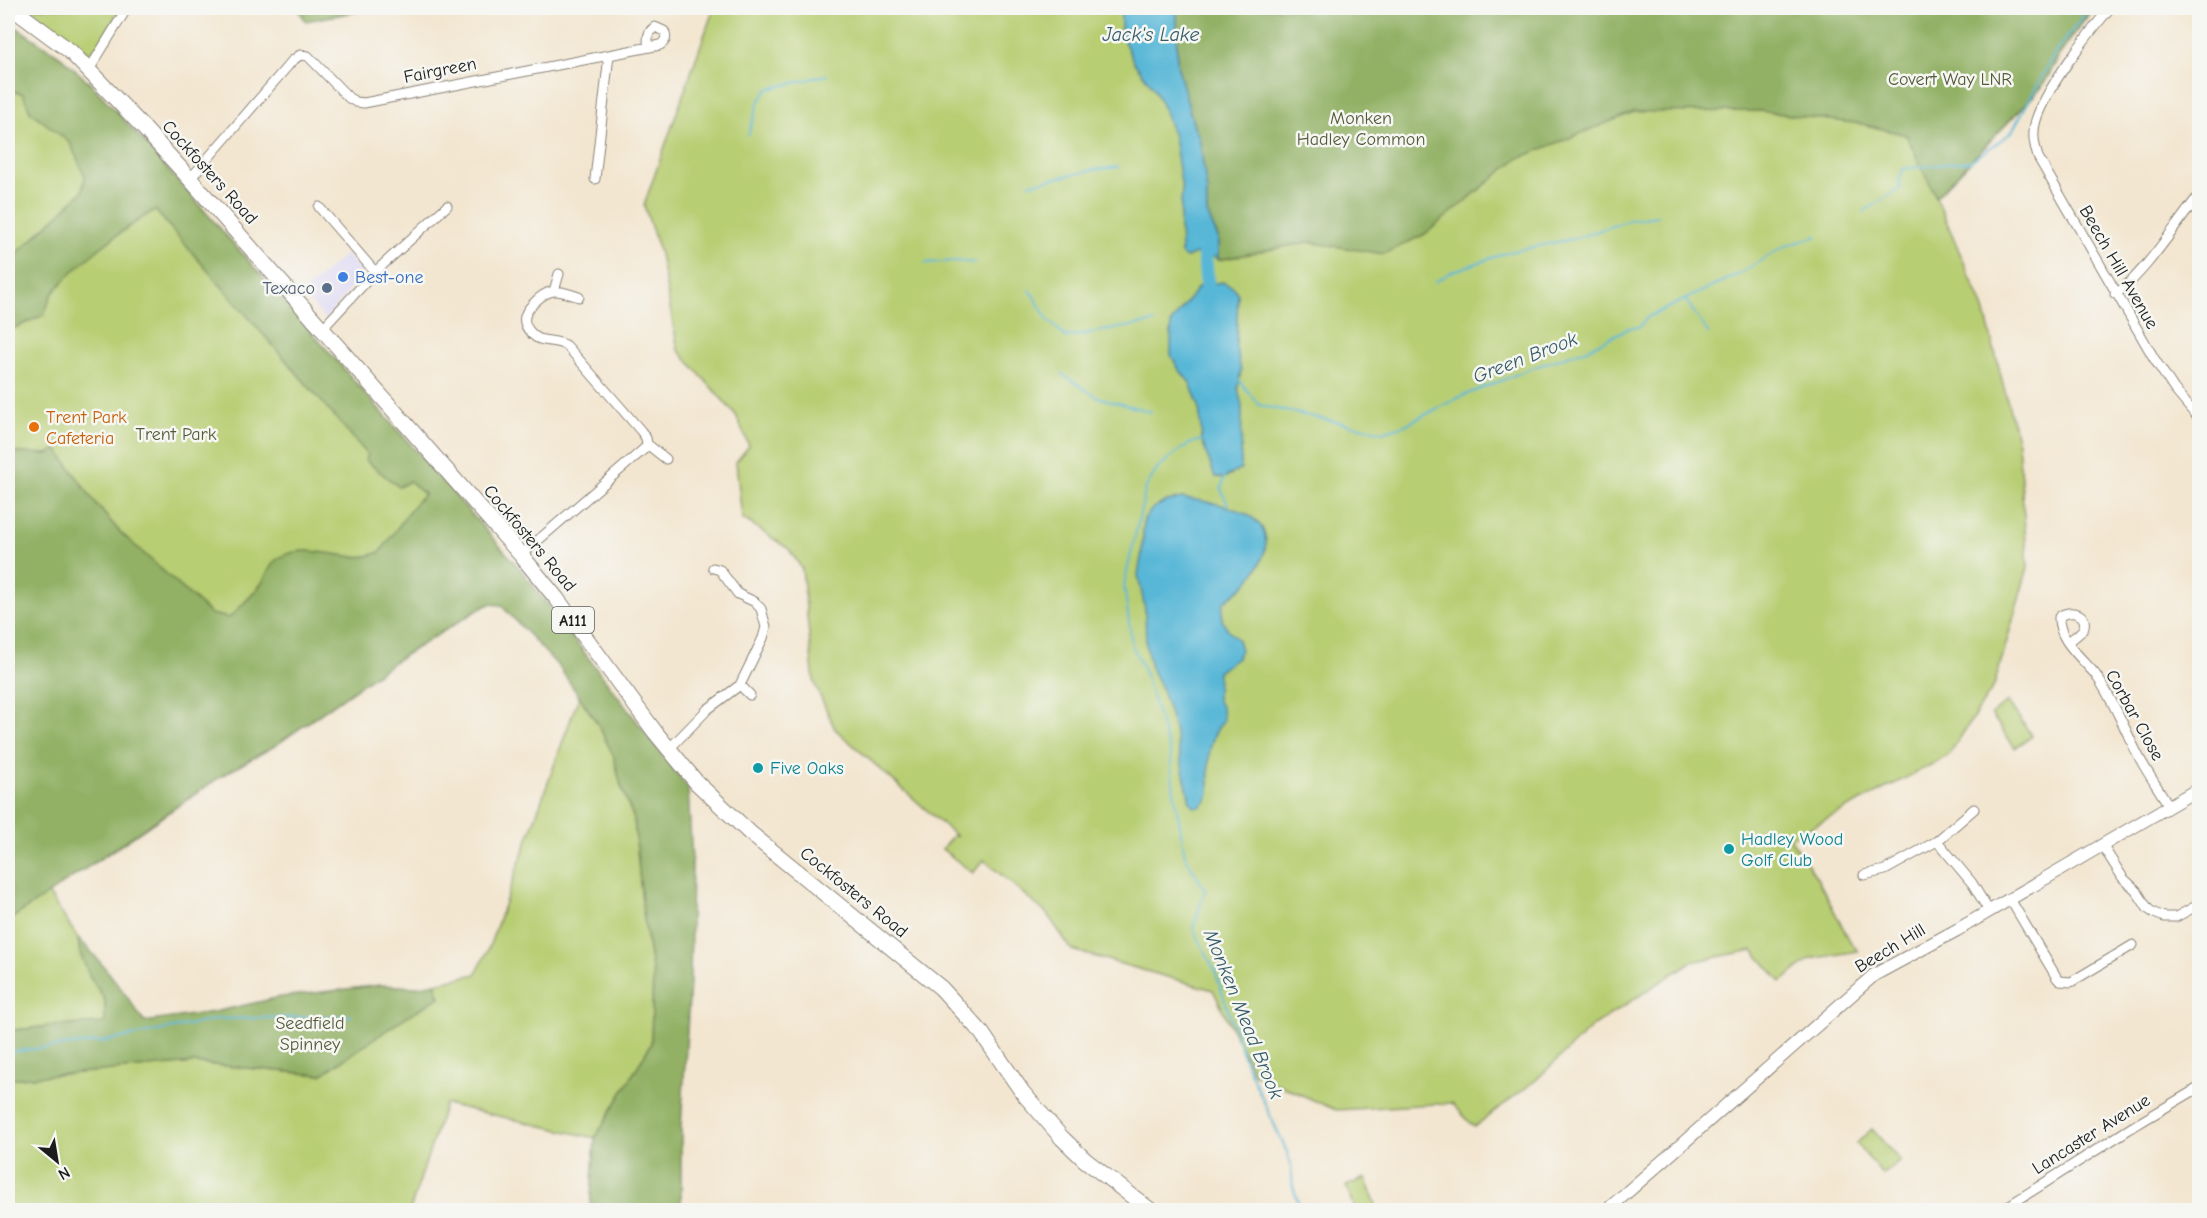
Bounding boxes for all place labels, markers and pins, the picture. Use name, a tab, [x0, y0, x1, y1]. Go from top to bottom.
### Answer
place label: Best-one	[355, 267, 424, 288]
marker: Best-one	[336, 270, 350, 284]
place label: Texaco	[262, 278, 315, 299]
marker: Texaco	[320, 281, 334, 295]
place label: Trent Park Cafeteria	[46, 407, 127, 449]
marker: Trent Park Cafeteria	[27, 420, 41, 434]
place label: Five Oaks	[770, 758, 844, 779]
marker: Five Oaks	[751, 761, 765, 775]
place label: Hadley Wood Golf Club	[1741, 829, 1843, 871]
marker: Hadley Wood Golf Club	[1722, 842, 1736, 856]

